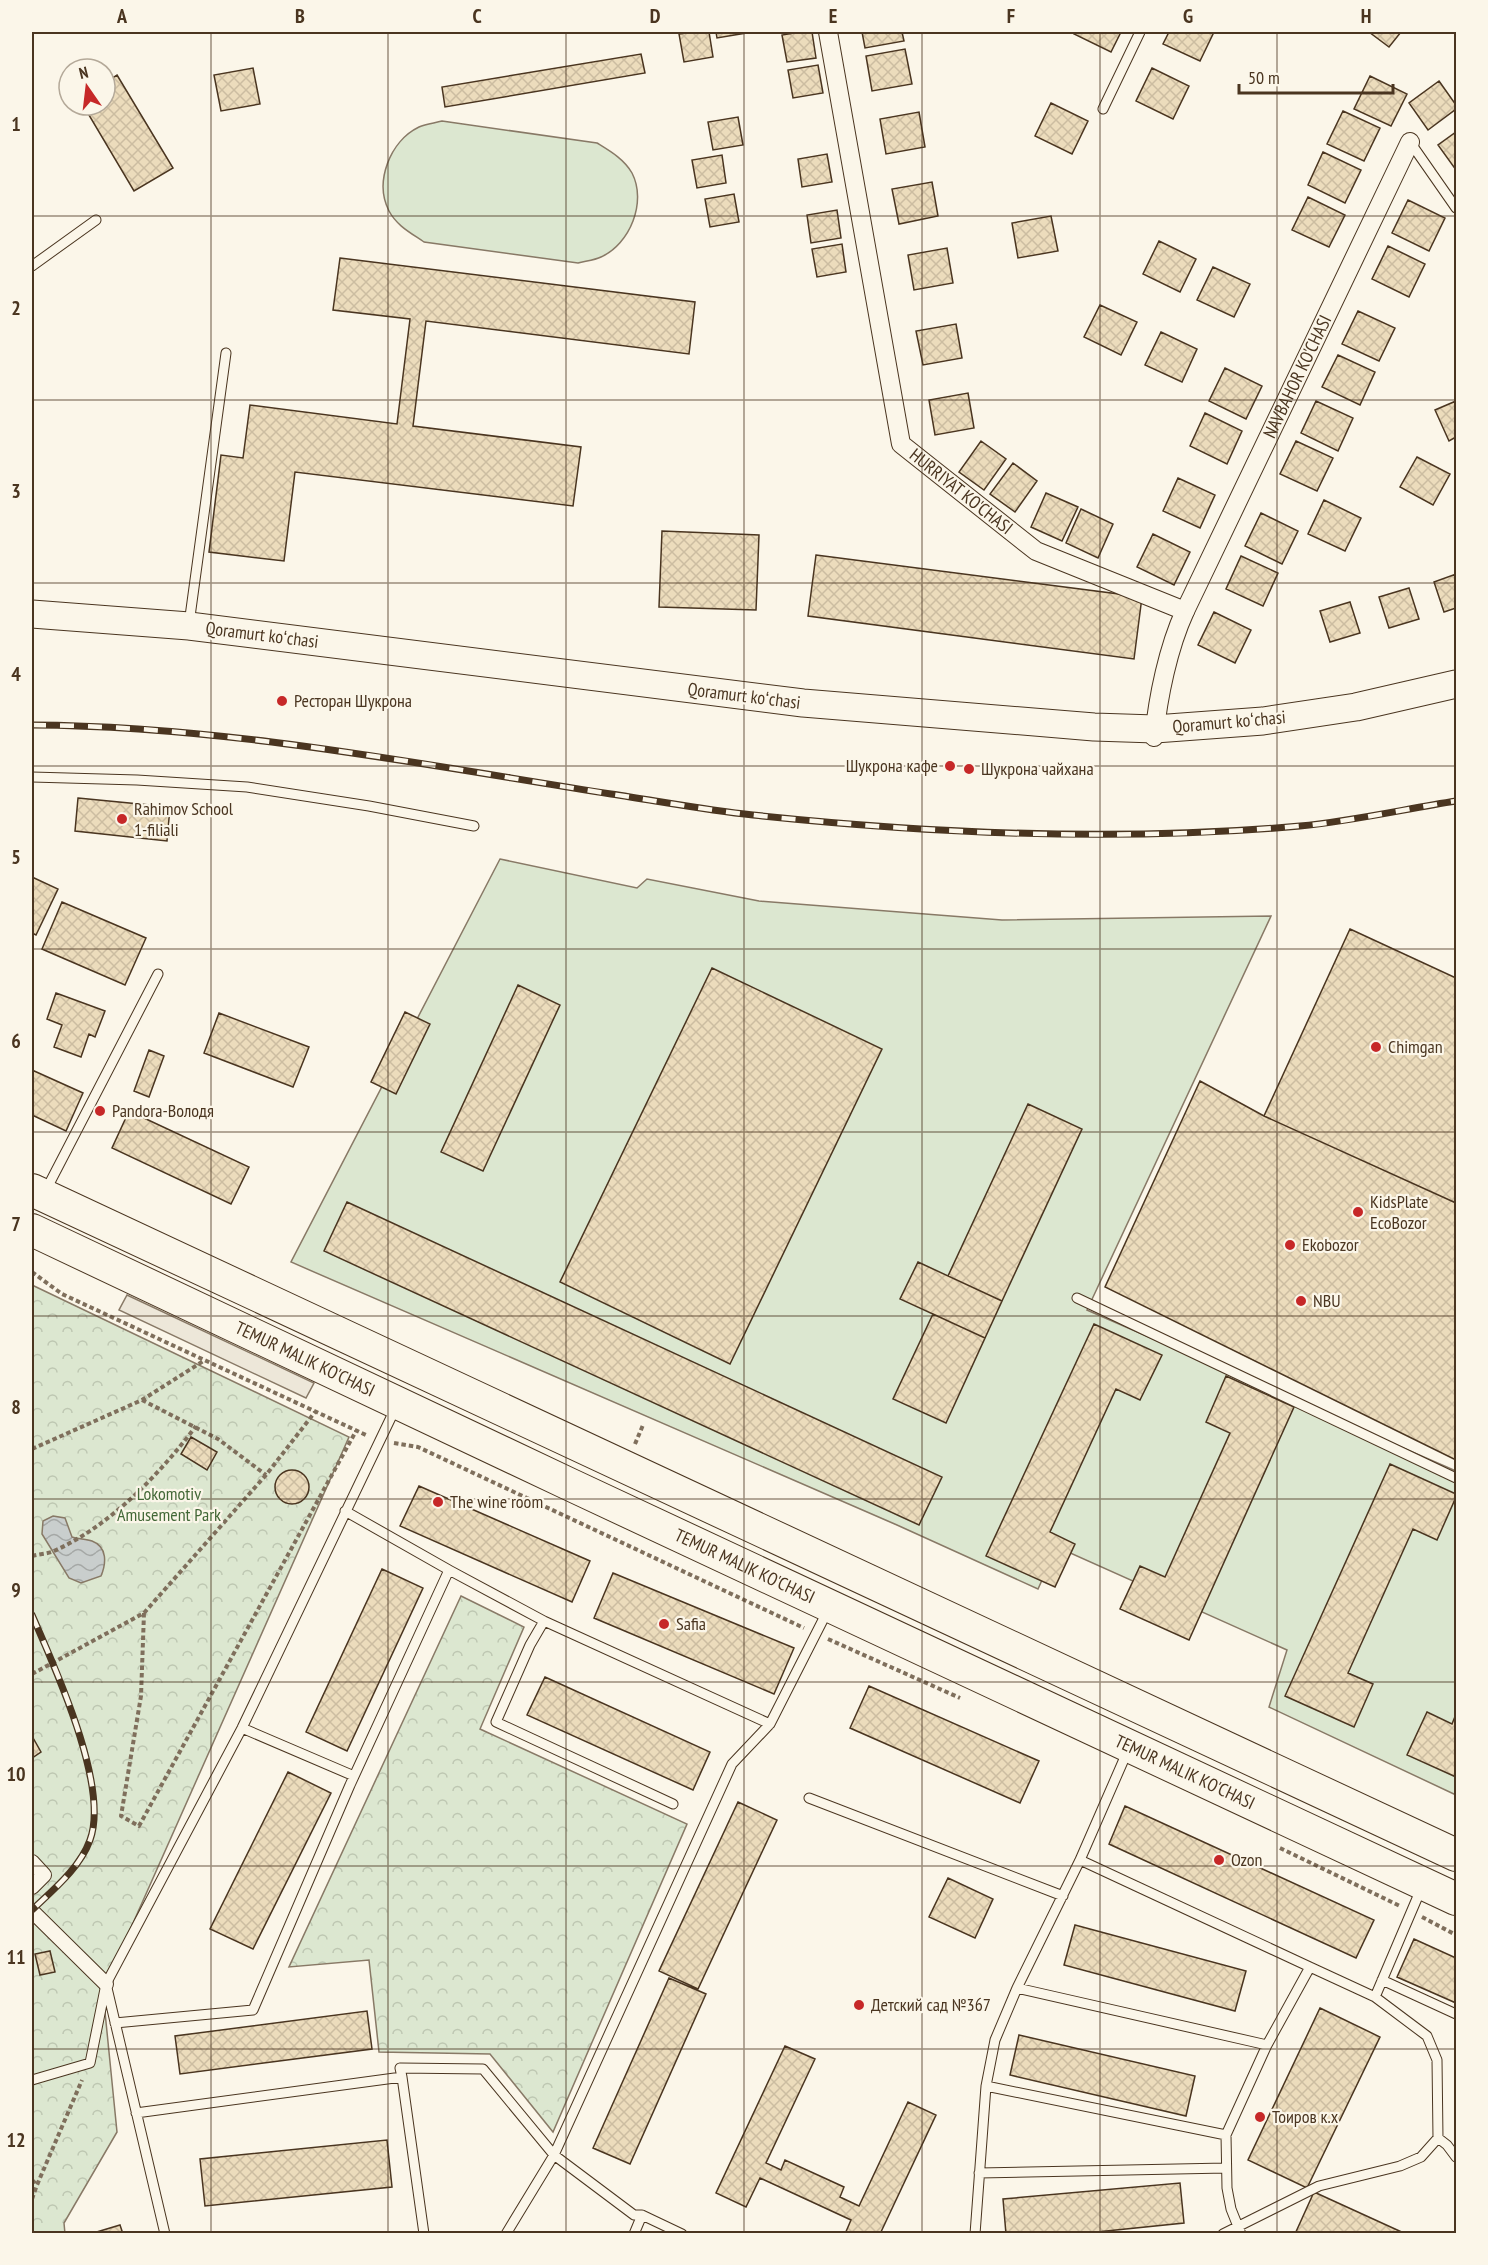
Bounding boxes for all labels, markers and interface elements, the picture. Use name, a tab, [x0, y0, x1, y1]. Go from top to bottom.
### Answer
text: A	[116, 3, 128, 29]
text: B	[295, 3, 305, 29]
text: C	[472, 3, 482, 29]
text: D	[650, 3, 661, 29]
text: E	[829, 3, 837, 29]
text: F	[1007, 3, 1015, 29]
text: G	[1183, 3, 1193, 29]
text: H	[1361, 3, 1371, 29]
north arrow	[57, 57, 117, 117]
scale bar	[1239, 57, 1394, 95]
text: N	[77, 62, 90, 83]
text: 50 m	[1248, 66, 1280, 89]
text: 1	[11, 111, 21, 137]
text: 2	[11, 295, 21, 321]
street label: NAVBAHOR KO'CHASI	[1258, 311, 1336, 442]
street label: HURRIYAT KO'CHASI	[905, 443, 1018, 539]
text: 3	[11, 478, 21, 504]
street label: Qoramurt koʻchasi	[204, 616, 320, 653]
text: 4	[11, 661, 21, 687]
street label: Qoramurt koʻchasi	[686, 677, 802, 714]
place label: Ресторан Шукрона	[294, 689, 412, 712]
marker: Ресторан Шукрона	[275, 694, 289, 708]
street label: Qoramurt koʻchasi	[1171, 705, 1287, 738]
place label: Шукрона кафе	[846, 754, 938, 777]
place label: Шукрона чайхана	[981, 757, 1094, 780]
marker: Шукрона кафе	[943, 759, 957, 773]
marker: Шукрона чайхана	[962, 762, 976, 776]
place label: Rahimov School 1-filiali	[134, 797, 234, 841]
marker: Rahimov School 1-filiali	[115, 812, 129, 826]
text: 5	[11, 844, 21, 870]
text: 6	[11, 1028, 21, 1054]
place label: Chimgan	[1388, 1035, 1443, 1058]
marker: Chimgan	[1369, 1040, 1383, 1054]
place label: Pandora-Володя	[112, 1099, 214, 1122]
marker: Pandora-Володя	[93, 1104, 107, 1118]
place label: KidsPlate EcoBozor	[1370, 1190, 1428, 1234]
marker: KidsPlate EcoBozor	[1351, 1205, 1365, 1219]
text: 7	[11, 1211, 21, 1237]
place label: Ekobozor	[1302, 1233, 1359, 1256]
marker: Ekobozor	[1283, 1238, 1297, 1252]
place label: NBU	[1313, 1289, 1341, 1312]
marker: NBU	[1294, 1294, 1308, 1308]
street label: TEMUR MALIK KO'CHASI	[232, 1316, 379, 1402]
text: 8	[11, 1394, 21, 1420]
park label: Lokomotiv Amusement Park	[117, 1482, 221, 1526]
place label: The wine room	[450, 1490, 543, 1513]
marker: The wine room	[431, 1495, 445, 1509]
street label: TEMUR MALIK KO'CHASI	[671, 1523, 819, 1608]
text: 9	[11, 1577, 21, 1603]
place label: Safia	[676, 1612, 706, 1635]
marker: Safia	[657, 1617, 671, 1631]
street label: TEMUR MALIK KO'CHASI	[1111, 1729, 1259, 1814]
text: 10	[6, 1761, 26, 1787]
place label: Ozon	[1231, 1848, 1263, 1871]
marker: Ozon	[1212, 1853, 1226, 1867]
text: 11	[6, 1944, 26, 1970]
place label: Детский сад №367	[871, 1993, 991, 2016]
marker: Детский сад №367	[852, 1998, 866, 2012]
place label: Тоиров к.х	[1272, 2105, 1339, 2128]
marker: Тоиров к.х	[1253, 2110, 1267, 2124]
text: 12	[6, 2127, 26, 2153]

